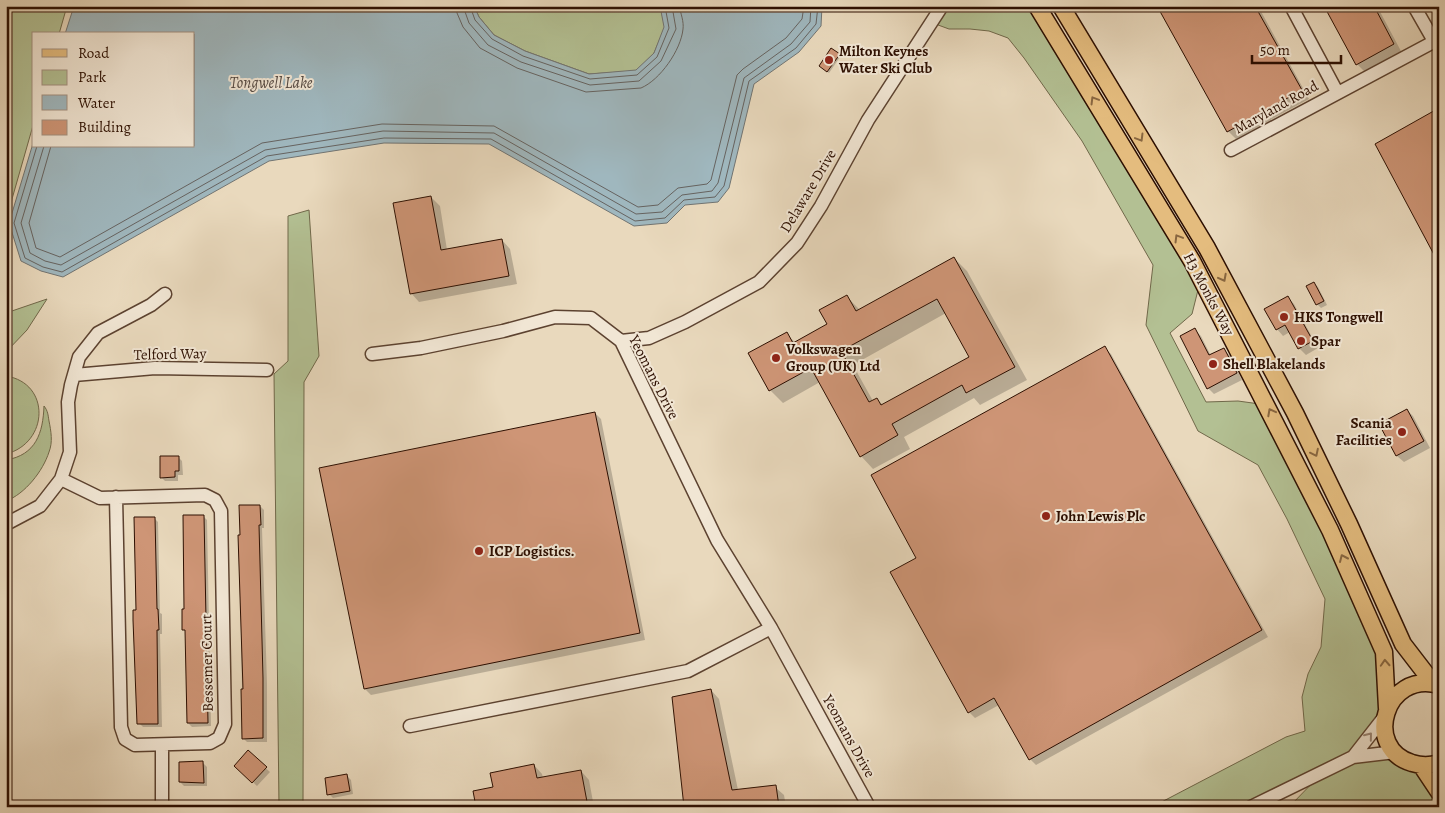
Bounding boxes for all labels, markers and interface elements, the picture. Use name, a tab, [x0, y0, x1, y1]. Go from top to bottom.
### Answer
legend	[32, 32, 195, 148]
scale bar	[1252, 32, 1341, 64]
text: 50 m	[1260, 40, 1290, 60]
place label: Milton Keynes Water Ski Club	[838, 41, 932, 78]
text: Road	[78, 43, 110, 63]
marker: Milton Keynes Water Ski Club	[823, 54, 835, 66]
text: Park	[78, 67, 107, 87]
water label: Tongwell Lake	[229, 72, 313, 94]
street label: Maryland Road	[1230, 75, 1322, 138]
text: Water	[77, 93, 115, 113]
one-way arrow	[1090, 96, 1100, 105]
text: Building	[78, 117, 131, 137]
one-way arrow	[1134, 132, 1144, 141]
street label: Delaware Drive	[775, 145, 841, 236]
one-way arrow	[1175, 235, 1185, 244]
street label: H3 Monks Way	[1179, 249, 1239, 339]
one-way arrow	[1217, 273, 1227, 282]
place label: HKS Tongwell	[1294, 307, 1383, 327]
marker: HKS Tongwell	[1278, 311, 1290, 323]
street label: Yeomans Drive	[624, 331, 684, 423]
place label: Spar	[1311, 331, 1341, 351]
marker: Spar	[1295, 335, 1307, 347]
place label: Volkswagen Group (UK) Ltd	[785, 339, 881, 376]
street label: Telford Way	[134, 343, 207, 365]
marker: Volkswagen Group (UK) Ltd	[770, 352, 782, 364]
place label: Shell Blakelands	[1223, 354, 1325, 374]
marker: Shell Blakelands	[1207, 358, 1219, 370]
one-way arrow	[1267, 409, 1277, 418]
place label: Scania Facilities	[1336, 413, 1393, 450]
marker: Scania Facilities	[1396, 426, 1408, 438]
one-way arrow	[1308, 448, 1319, 457]
place label: John Lewis Plc	[1056, 506, 1146, 526]
marker: John Lewis Plc	[1040, 510, 1052, 522]
place label: ICP Logistics.	[489, 541, 575, 561]
marker: ICP Logistics.	[473, 545, 485, 557]
one-way arrow	[1339, 554, 1350, 563]
street label: Bessemer Court	[196, 614, 218, 712]
one-way arrow	[1379, 658, 1390, 666]
street label: Yeomans Drive	[817, 690, 880, 781]
one-way arrow	[1363, 733, 1372, 742]

